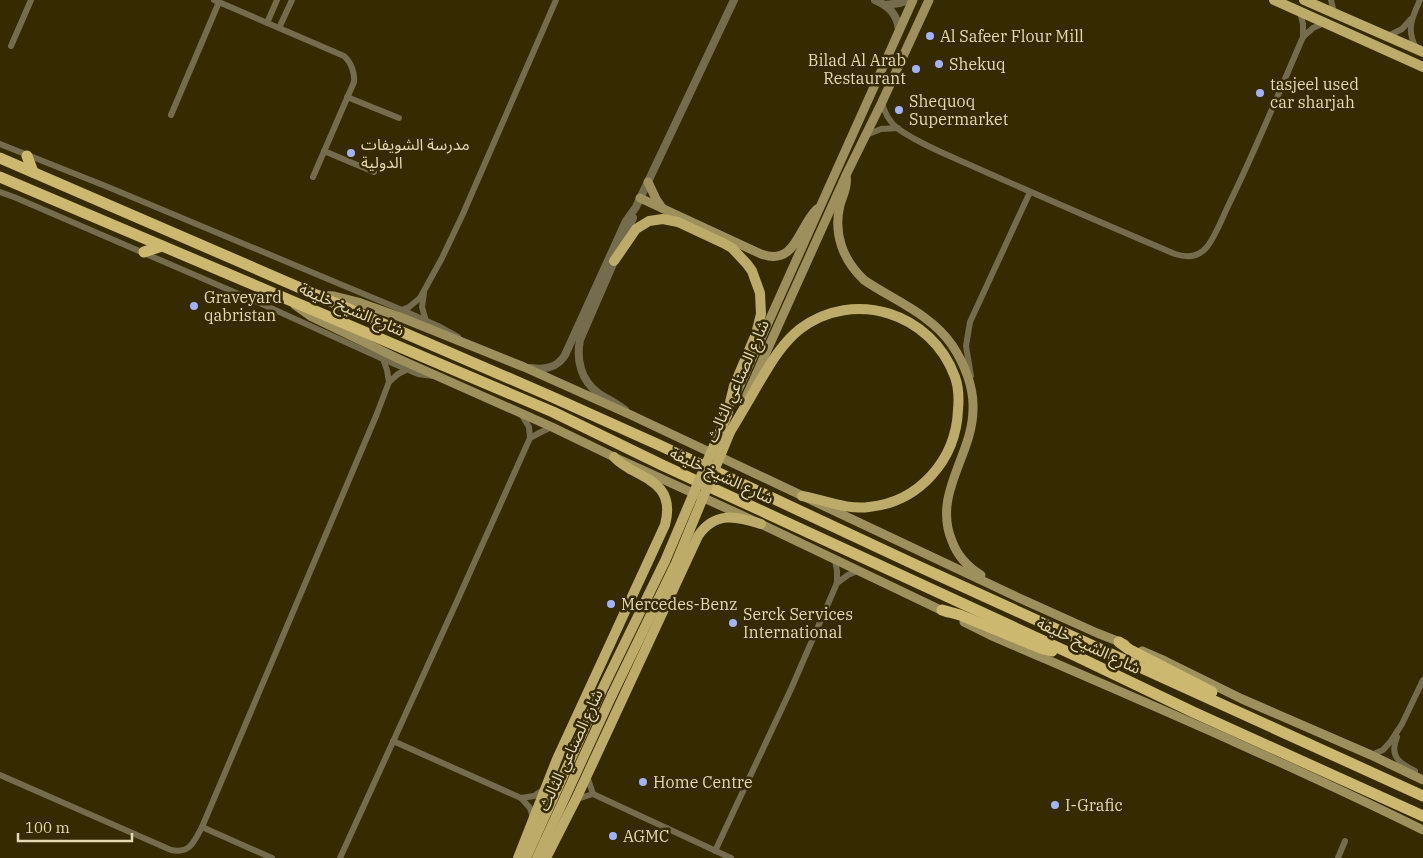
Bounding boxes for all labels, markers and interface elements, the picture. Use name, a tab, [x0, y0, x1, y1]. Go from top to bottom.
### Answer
place label: Al Safeer Flour Mill	[940, 26, 1084, 46]
marker: Al Safeer Flour Mill	[924, 30, 936, 42]
place label: Bilad Al Arab Restaurant	[808, 50, 906, 88]
place label: Shekuq	[949, 54, 1006, 74]
marker: Shekuq	[933, 58, 945, 70]
marker: Bilad Al Arab Restaurant	[910, 63, 922, 75]
place label: tasjeel used car sharjah	[1270, 74, 1359, 112]
marker: tasjeel used car sharjah	[1254, 87, 1266, 99]
place label: Shequoq Supermarket	[909, 91, 1009, 129]
marker: Shequoq Supermarket	[893, 104, 905, 116]
place label: مدرسة الشويفات الدولية	[361, 134, 470, 172]
marker: مدرسة الشويفات الدولية	[345, 147, 357, 159]
street label: شارع الشيخ خليفة	[295, 278, 408, 343]
place label: Graveyard qabristan	[204, 287, 282, 325]
marker: Graveyard qabristan	[188, 300, 200, 312]
street label: شارع الصناعي الثالث	[701, 317, 776, 447]
street label: شارع الشيخ خليفة	[666, 442, 777, 511]
place label: Mercedes-Benz	[621, 594, 737, 614]
marker: Mercedes-Benz	[605, 598, 617, 610]
place label: Serck Services International	[743, 604, 853, 642]
street label: شارع الشيخ خليفة	[1033, 612, 1144, 681]
marker: Serck Services International	[727, 617, 739, 629]
street label: شارع الصناعي الثالث	[533, 686, 610, 815]
place label: Home Centre	[653, 772, 753, 792]
marker: Home Centre	[637, 776, 649, 788]
place label: I-Grafic	[1065, 795, 1123, 815]
marker: I-Grafic	[1049, 799, 1061, 811]
scale bar	[18, 810, 131, 842]
text: 100 m	[25, 818, 70, 837]
place label: AGMC	[623, 826, 669, 846]
marker: AGMC	[607, 830, 619, 842]

